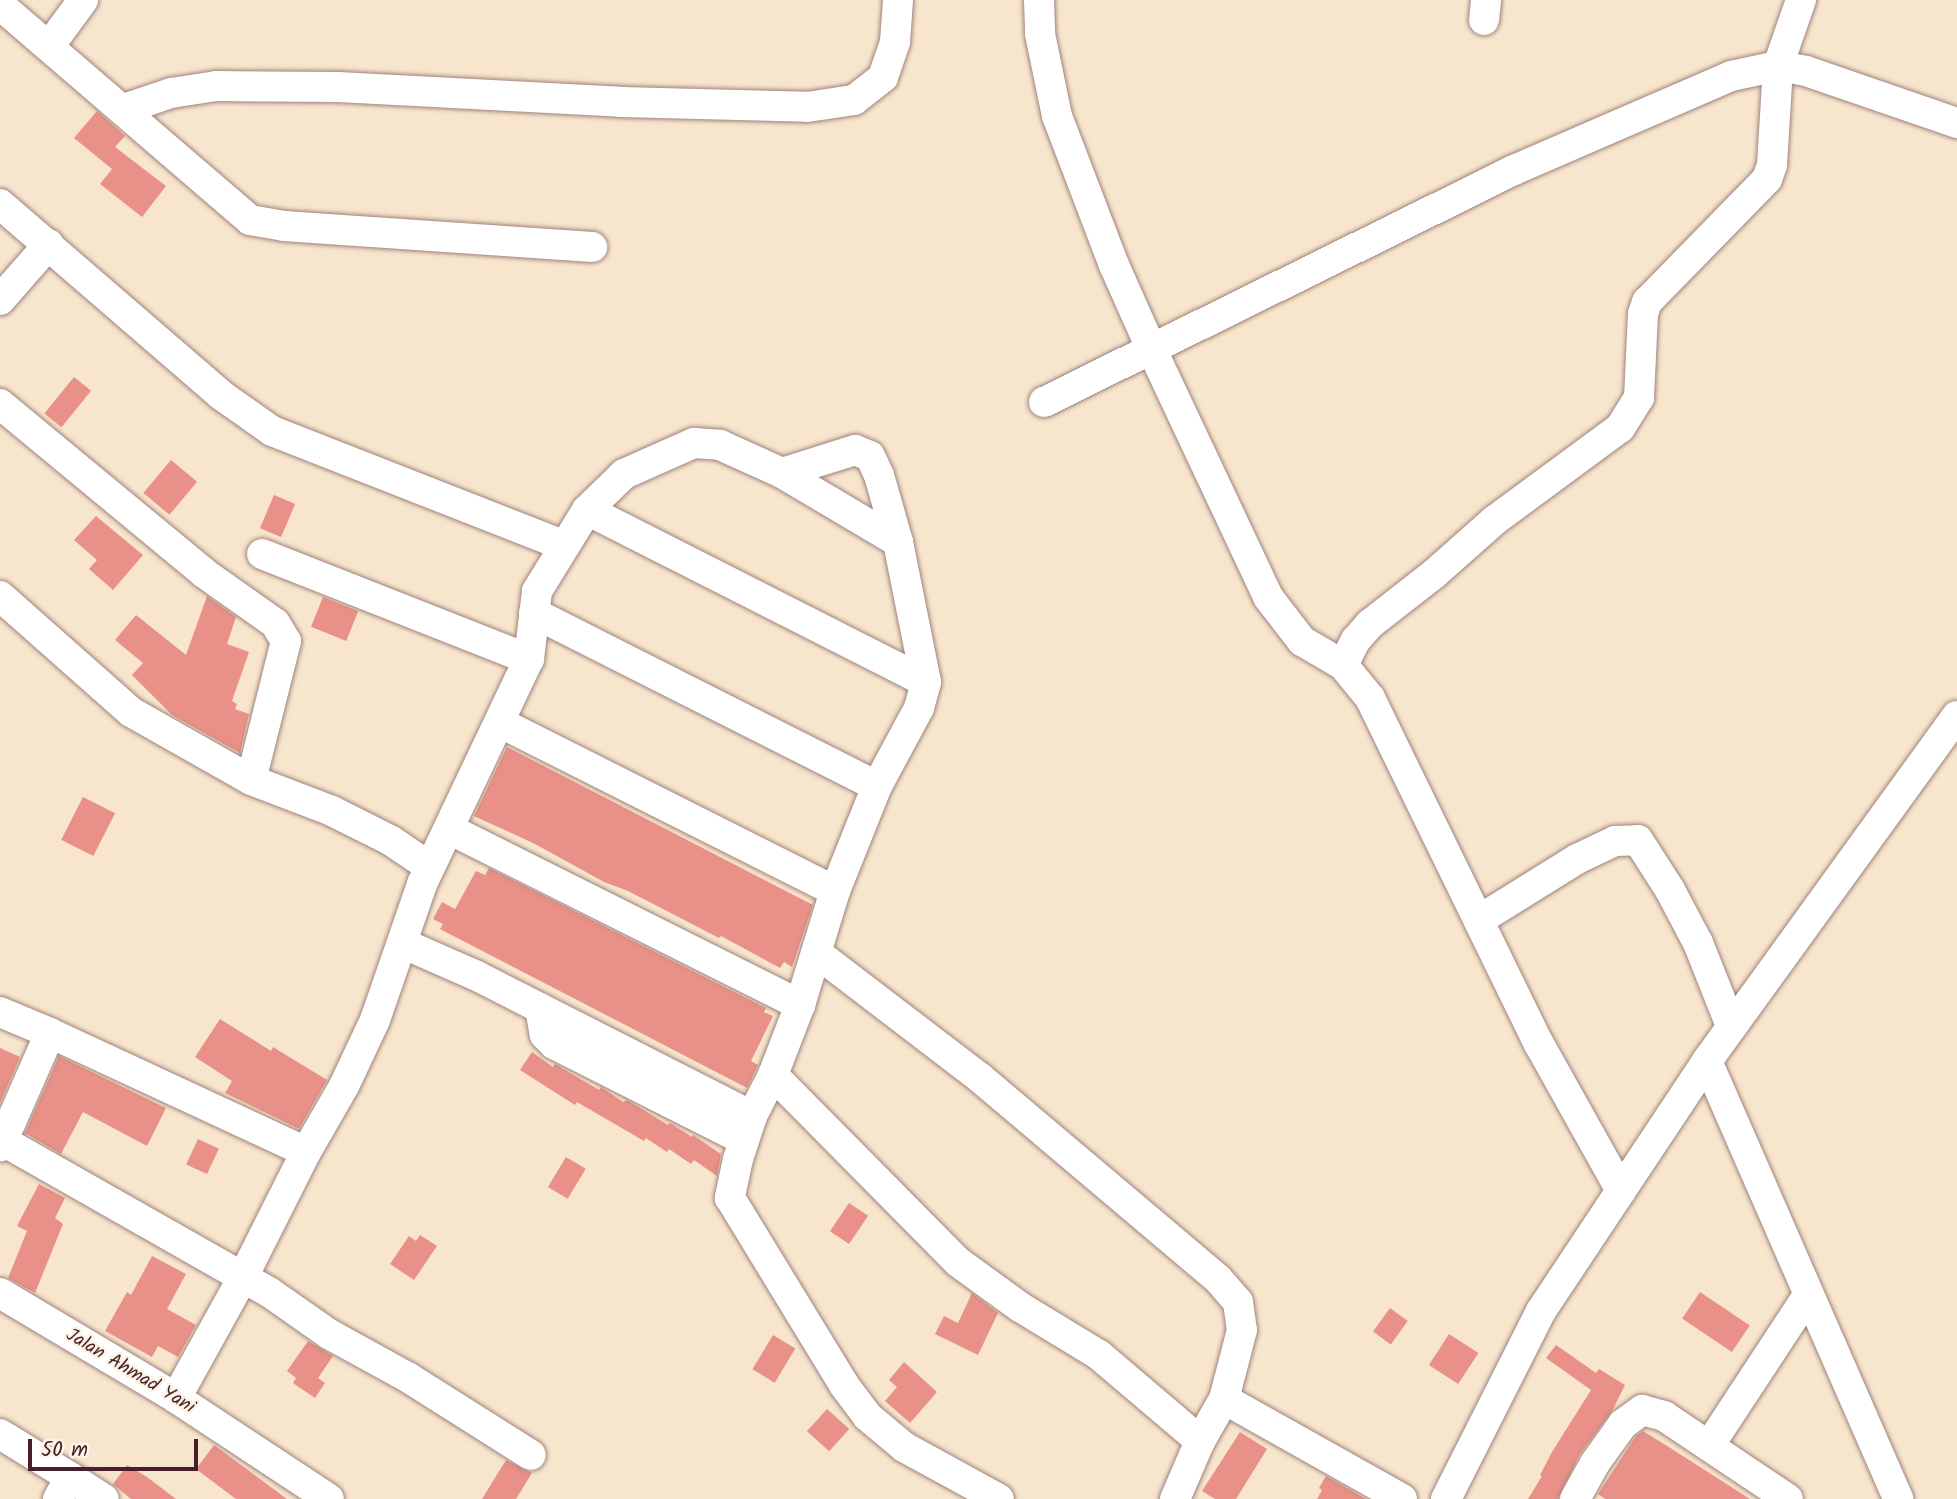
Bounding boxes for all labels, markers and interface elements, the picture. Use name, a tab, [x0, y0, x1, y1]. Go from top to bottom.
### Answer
street label: Jalan Ahmad Yani	[61, 1325, 199, 1419]
scale bar	[32, 1426, 201, 1470]
text: 50 m	[41, 1434, 88, 1467]

